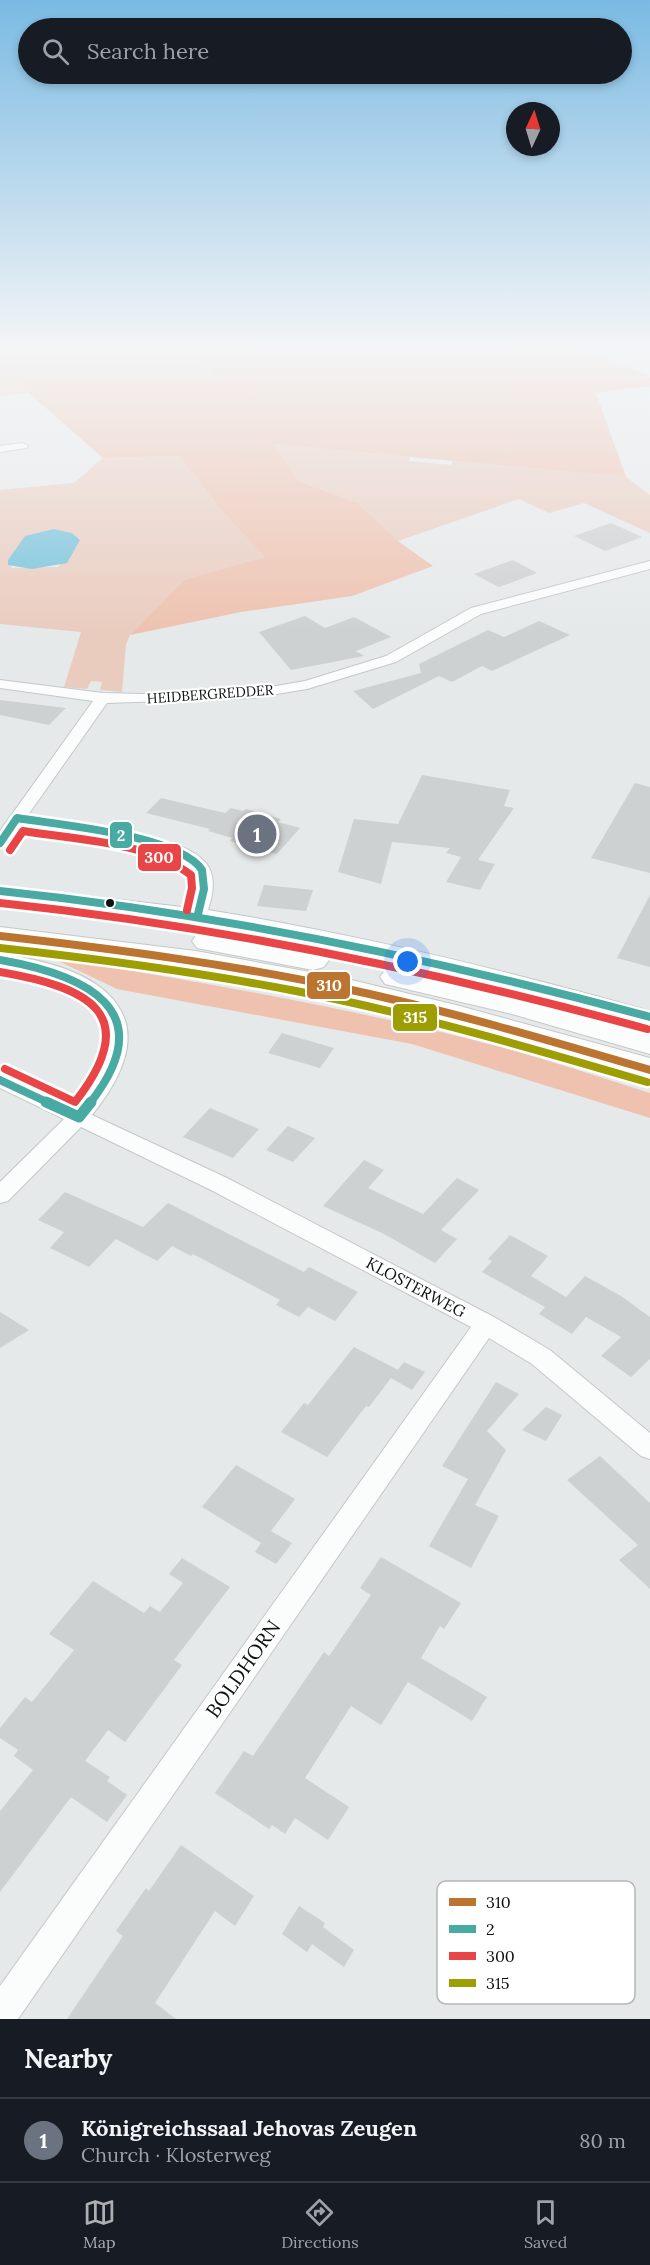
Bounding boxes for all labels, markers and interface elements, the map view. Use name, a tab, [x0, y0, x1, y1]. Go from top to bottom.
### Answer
search box	[18, 18, 632, 84]
icon: search	[39, 35, 72, 68]
text: Search here	[87, 37, 209, 65]
north arrow	[506, 102, 560, 156]
street label: HEIDBERGREDDER	[146, 681, 274, 707]
pin: 1	[238, 812, 276, 856]
line badge: 2	[109, 821, 133, 849]
text: 2	[117, 825, 125, 845]
line badge: 300	[137, 843, 182, 872]
text: 300	[144, 847, 174, 867]
unlabelled marker	[104, 897, 116, 909]
your location	[393, 947, 422, 976]
line badge: 310	[306, 971, 351, 1000]
text: 310	[316, 975, 342, 995]
line badge: 315	[392, 1003, 438, 1032]
text: 315	[403, 1007, 427, 1027]
street label: KLOSTERWEG	[363, 1252, 469, 1322]
street label: BOLDHORN	[200, 1615, 285, 1722]
legend	[437, 1881, 635, 2004]
text: 310	[486, 1892, 511, 1912]
text: 2	[486, 1919, 495, 1939]
text: 300	[486, 1946, 515, 1966]
text: 315	[486, 1973, 509, 1993]
text: Nearby	[24, 2042, 112, 2075]
text: Königreichssaal Jehovas Zeugen	[81, 2114, 417, 2142]
text: 1	[39, 2128, 48, 2153]
text: 80 m	[579, 2128, 626, 2153]
text: Church · Klosterweg	[81, 2142, 271, 2167]
tab: Map	[83, 2196, 116, 2252]
tab: Directions	[281, 2196, 359, 2252]
tab: Saved	[524, 2196, 567, 2252]

